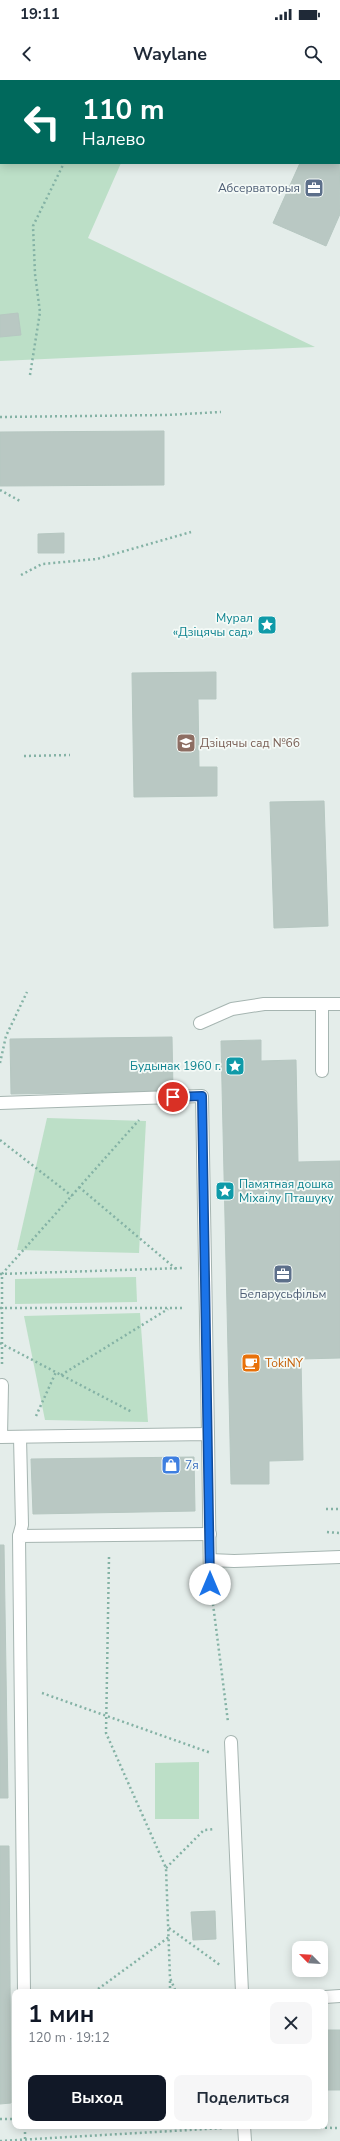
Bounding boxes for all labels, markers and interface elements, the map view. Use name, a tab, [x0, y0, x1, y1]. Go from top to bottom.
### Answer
text: 19:11	[20, 4, 60, 24]
text: Waylane	[133, 42, 207, 66]
icon: back	[16, 43, 38, 65]
icon: search	[302, 43, 324, 65]
text: 110 m	[82, 91, 165, 129]
icon: left	[16, 96, 68, 148]
text: Налево	[82, 127, 146, 151]
office icon: Абсерваторыя	[303, 177, 325, 199]
place label: Абсерваторыя	[218, 180, 300, 196]
place label: Мурал «Дзіцячы сад»	[173, 610, 253, 640]
place icon: Мурал «Дзіцячы сад»	[256, 614, 278, 636]
school or university icon: Дзіцячы сад №66	[175, 732, 197, 754]
place label: Дзіцячы сад №66	[200, 735, 300, 751]
place icon: Будынак 1960 г.	[224, 1055, 246, 1077]
place label: Будынак 1960 г.	[130, 1058, 221, 1074]
pin	[156, 1080, 190, 1114]
icon: arrive	[162, 1086, 184, 1108]
place label: Памятная дошка Міхаілу Пташуку	[239, 1176, 334, 1206]
place icon: Памятная дошка Міхаілу Пташуку	[214, 1180, 236, 1202]
office icon: Беларусьфільм	[272, 1263, 294, 1285]
place label: Беларусьфільм	[240, 1286, 326, 1302]
cafe icon: TokiNY	[240, 1352, 262, 1374]
place label: TokiNY	[265, 1355, 304, 1371]
shop icon: 7я	[160, 1454, 182, 1476]
place label: 7я	[185, 1457, 199, 1473]
position arrow	[189, 1563, 231, 1605]
north arrow	[292, 1941, 328, 1977]
map controls	[292, 1941, 328, 1977]
text: 1 мин	[28, 1998, 94, 2030]
button: close	[270, 2002, 312, 2044]
text: 120 m · 19:12	[28, 2029, 110, 2047]
button: Выход	[28, 2075, 166, 2121]
button: Поделиться	[174, 2075, 312, 2121]

